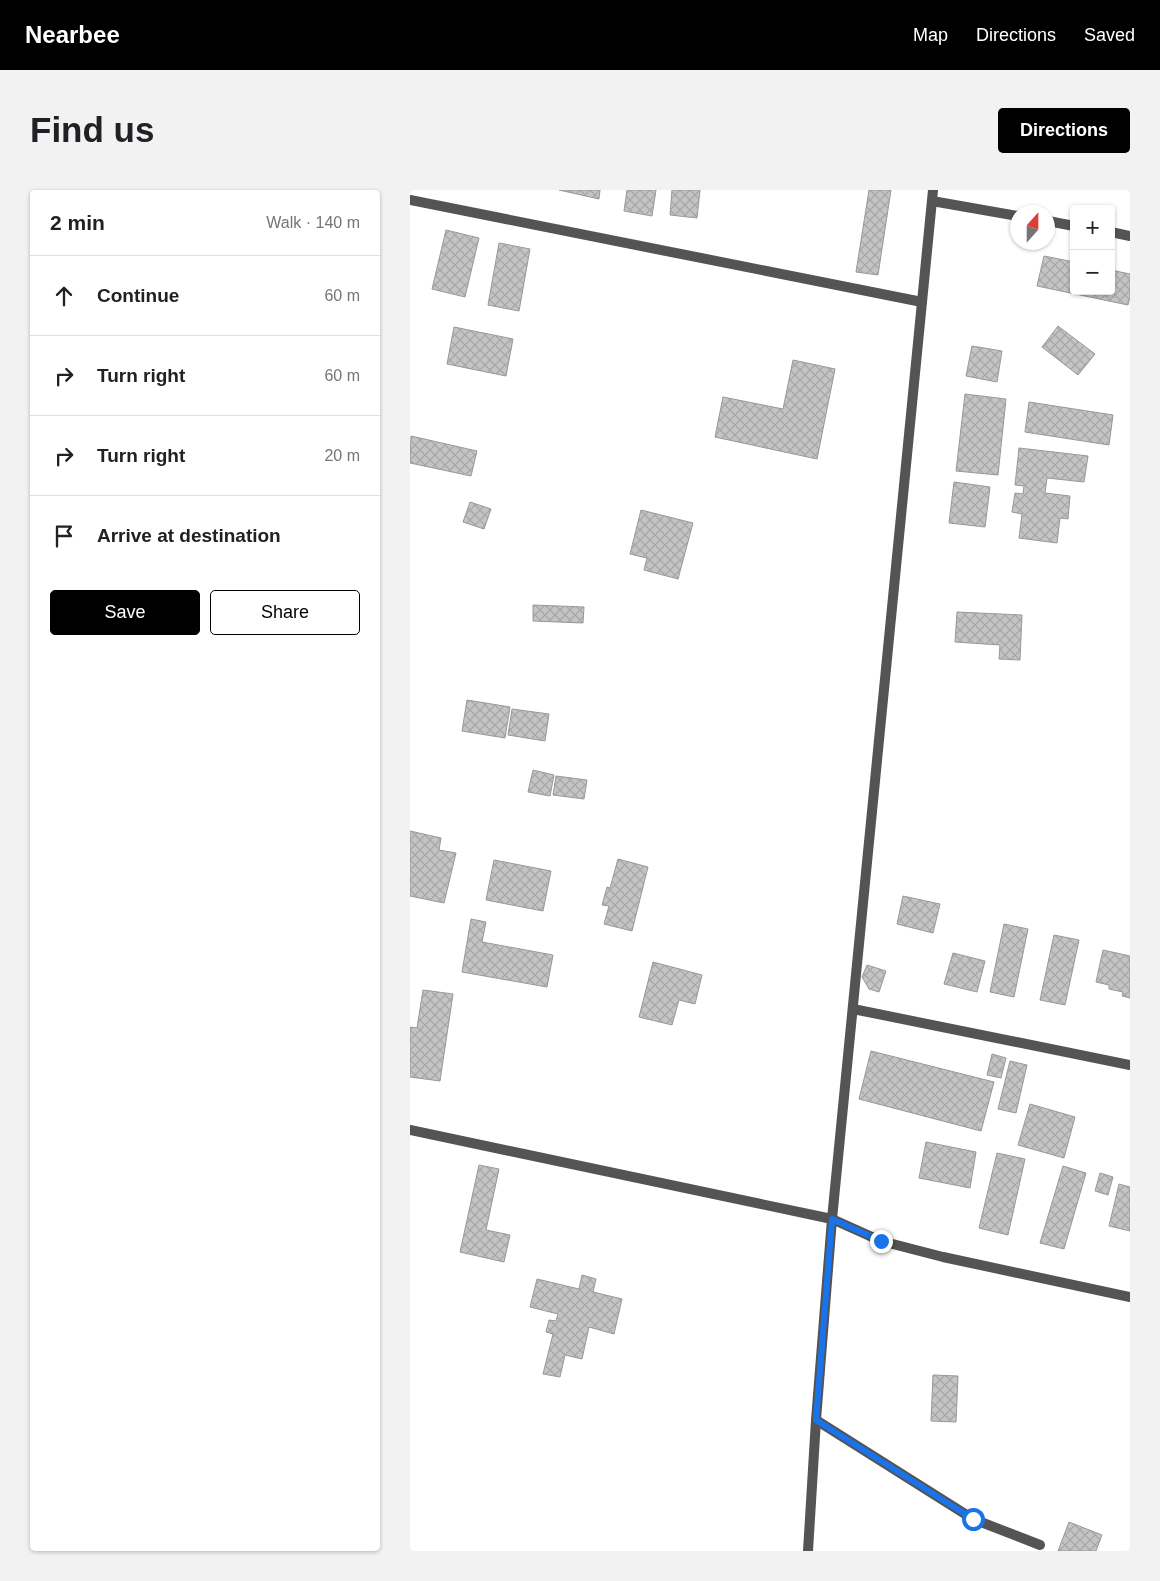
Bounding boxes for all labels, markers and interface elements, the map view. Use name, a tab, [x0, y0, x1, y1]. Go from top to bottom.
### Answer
text: Nearbee	[25, 21, 120, 48]
text: Map	[913, 25, 948, 45]
text: Directions	[976, 25, 1056, 45]
text: Saved	[1084, 25, 1135, 45]
button: Directions	[998, 108, 1130, 153]
text: Find us	[30, 110, 154, 149]
north arrow	[1010, 205, 1055, 250]
map controls	[1070, 205, 1115, 295]
button: +	[1070, 205, 1115, 250]
text: 2 min	[50, 211, 105, 234]
text: Walk · 140 m	[266, 214, 360, 231]
button: −	[1070, 250, 1115, 295]
icon: ahead	[50, 282, 78, 310]
text: Continue	[97, 285, 179, 306]
text: 60 m	[324, 287, 360, 304]
icon: right	[50, 362, 78, 390]
text: Turn right	[97, 365, 185, 386]
text: 60 m	[324, 367, 360, 384]
icon: right	[50, 442, 78, 470]
text: Turn right	[97, 445, 185, 466]
text: 20 m	[324, 447, 360, 464]
icon: arrive	[50, 522, 78, 550]
text: Arrive at destination	[97, 525, 281, 546]
button: Save	[50, 590, 200, 635]
button: Share	[210, 590, 360, 635]
route end	[870, 1230, 893, 1253]
route start	[962, 1508, 985, 1531]

